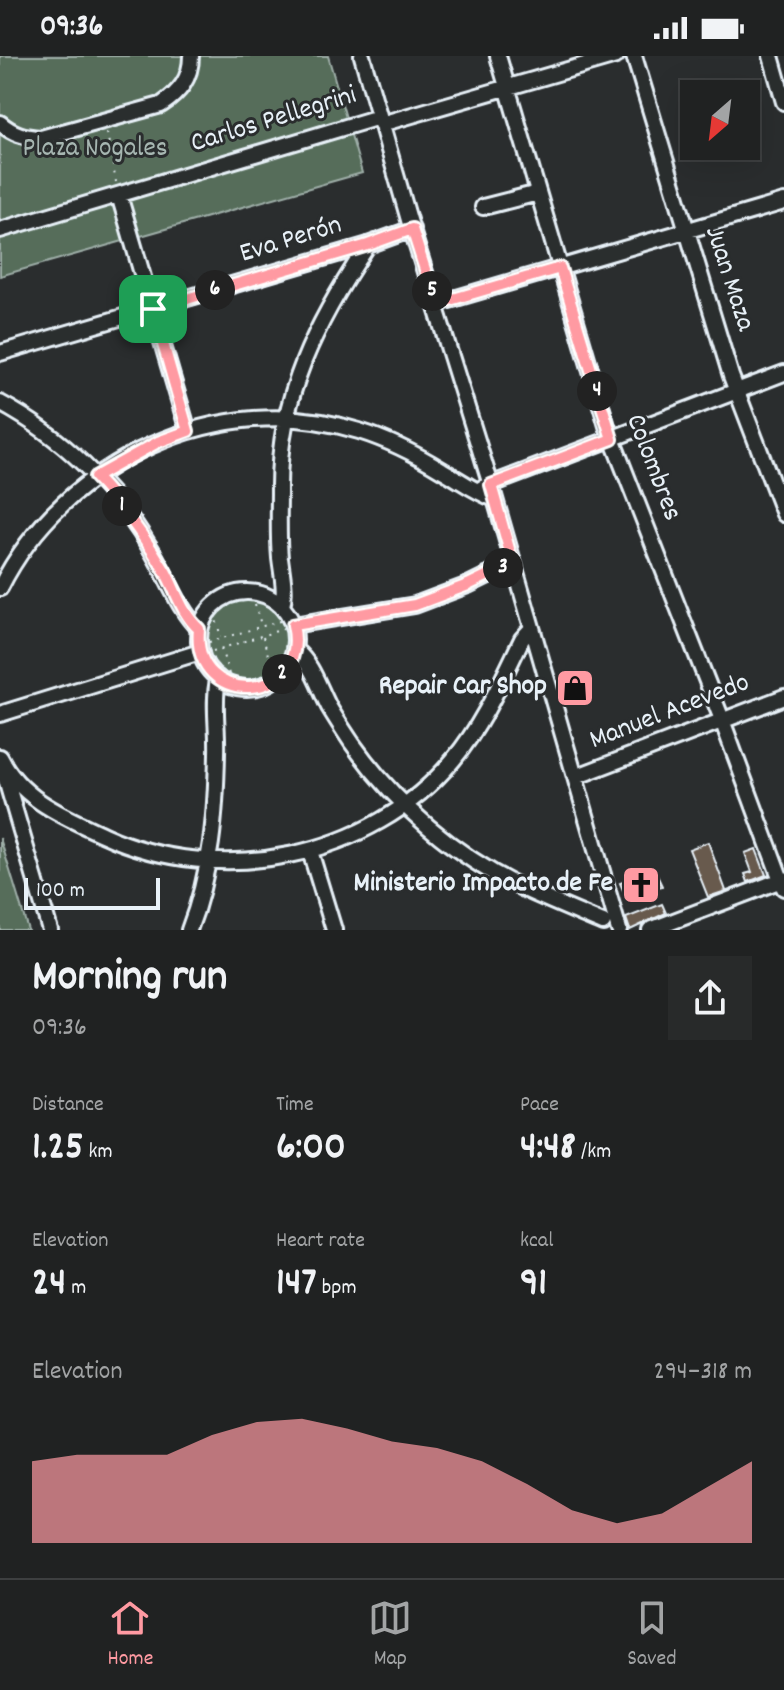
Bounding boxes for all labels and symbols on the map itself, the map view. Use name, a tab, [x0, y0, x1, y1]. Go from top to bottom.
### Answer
street label: Carlos Pellegrini	[186, 77, 362, 165]
north arrow	[680, 80, 760, 160]
park label: Plaza Nogales	[22, 130, 168, 170]
street label: Eva Perón	[235, 207, 347, 275]
street label: Juan Maza	[692, 221, 764, 337]
pin: 6	[195, 270, 235, 310]
pin: 5	[412, 271, 452, 311]
pin	[119, 275, 187, 343]
pin: 4	[577, 371, 617, 411]
street label: Colombres	[613, 409, 691, 527]
pin: 1	[102, 486, 142, 526]
pin: 3	[483, 548, 523, 588]
pin: 2	[262, 654, 302, 694]
street label: Manuel Acevedo	[584, 664, 756, 762]
shop icon: Repair Car Shop	[554, 667, 596, 709]
place label: Repair Car Shop	[379, 668, 547, 708]
church icon: Ministerio Impacto de Fe	[620, 864, 662, 906]
place label: Ministerio Impacto de Fe	[353, 865, 613, 905]
scale bar	[24, 874, 160, 910]

